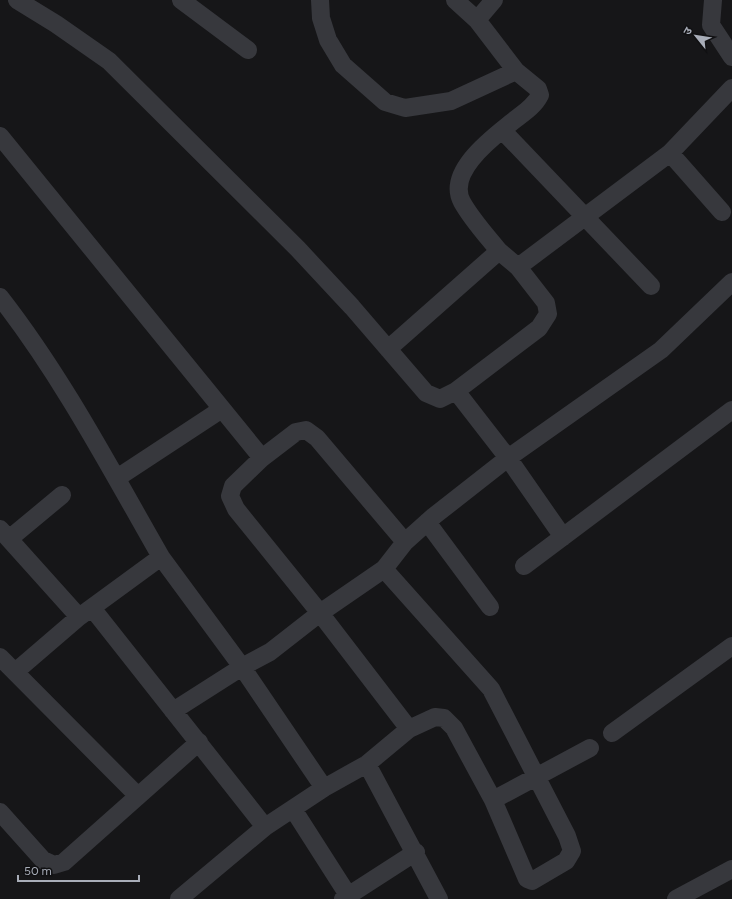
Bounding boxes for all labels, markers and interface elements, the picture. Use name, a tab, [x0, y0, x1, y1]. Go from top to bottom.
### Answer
north arrow	[676, 16, 716, 56]
text: उ	[681, 25, 695, 37]
scale bar	[18, 857, 139, 883]
text: 50 m	[24, 864, 52, 878]

